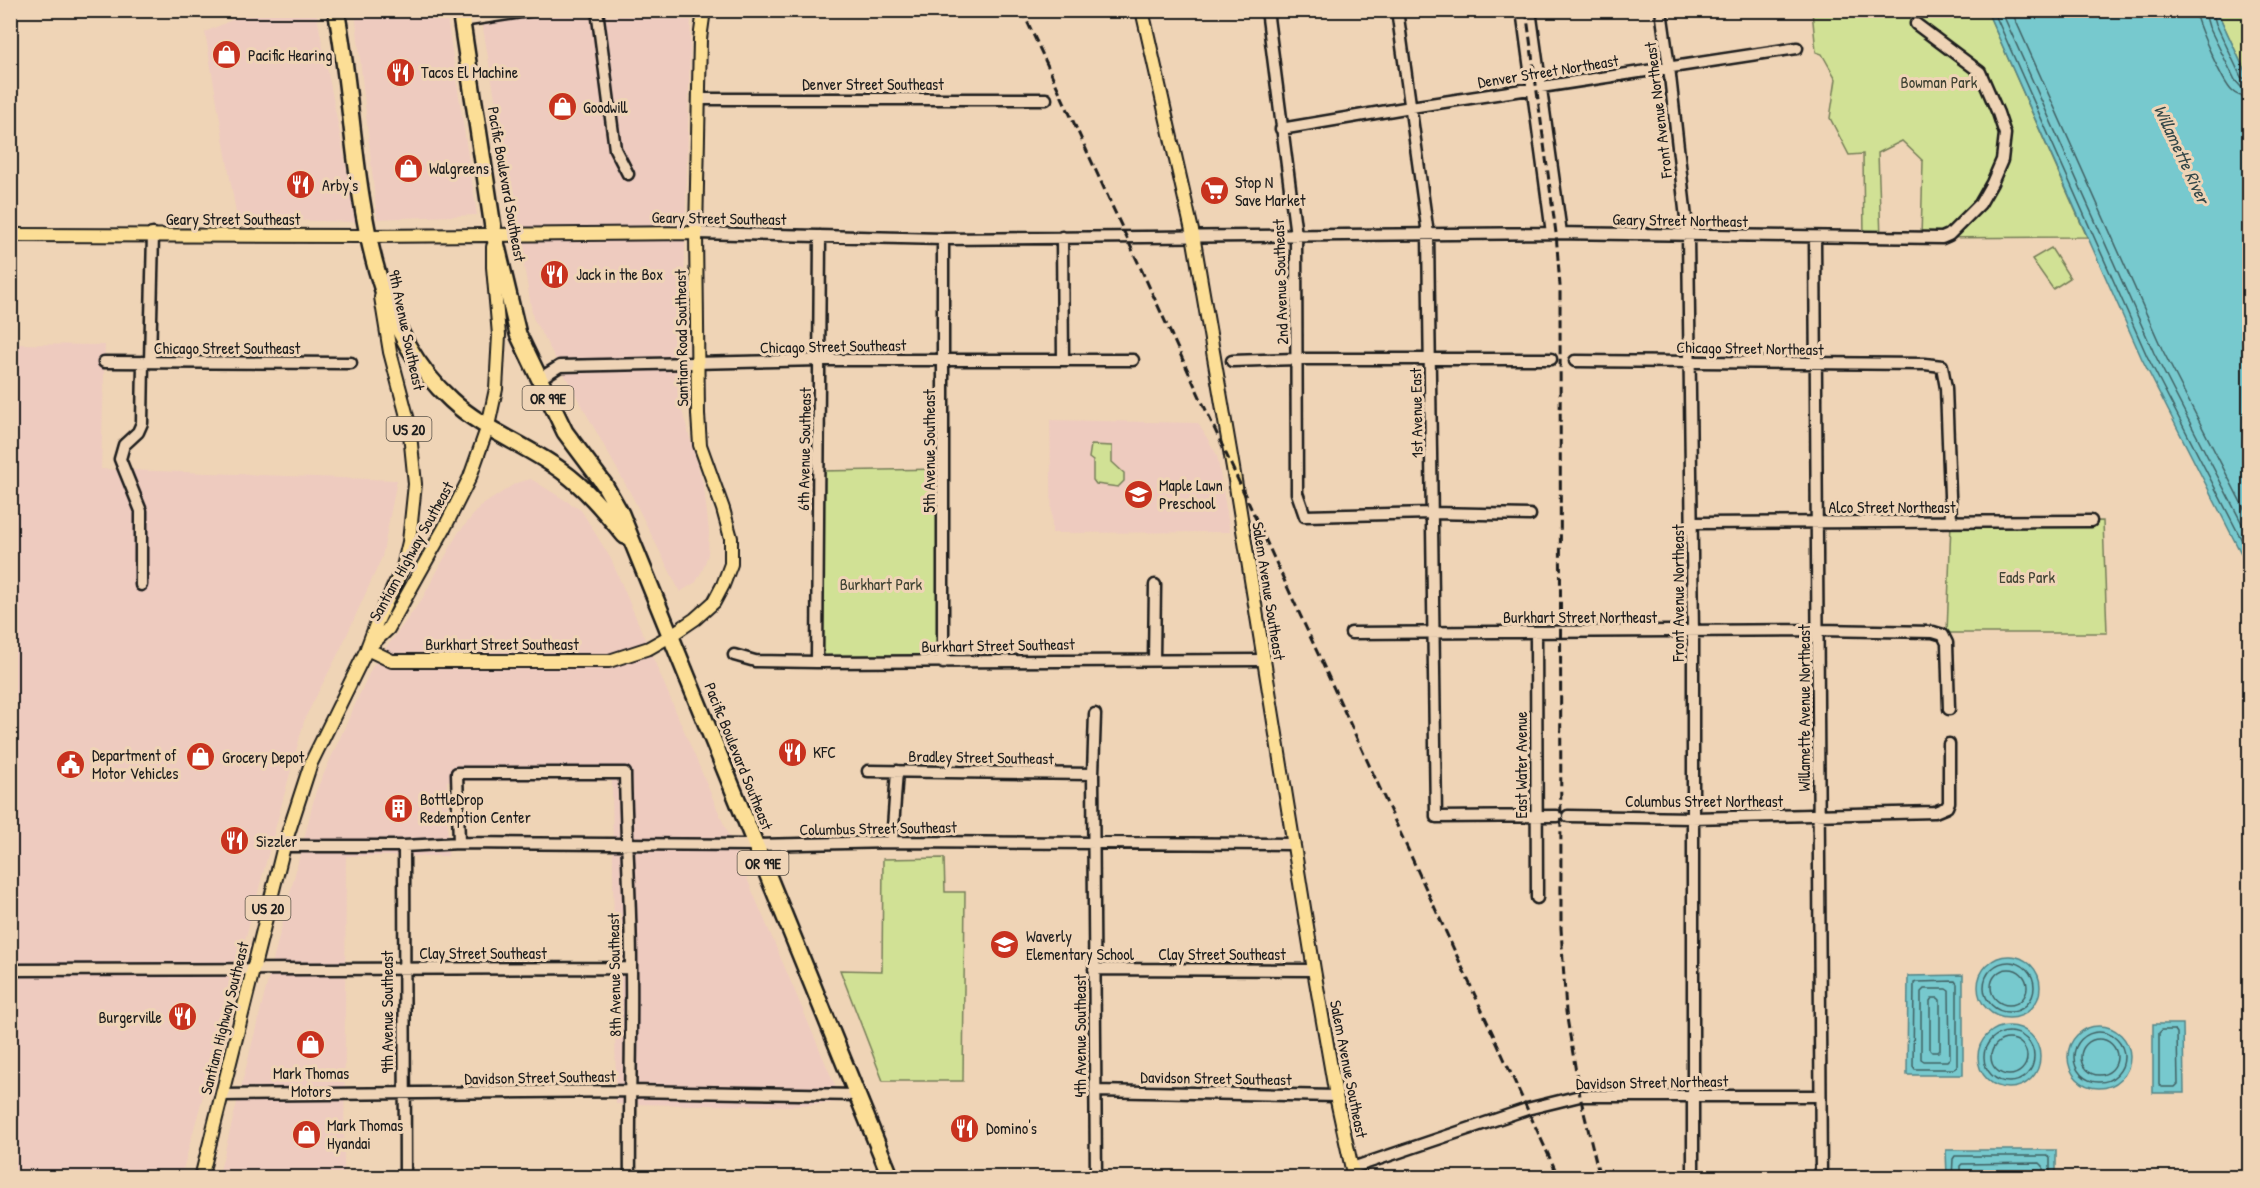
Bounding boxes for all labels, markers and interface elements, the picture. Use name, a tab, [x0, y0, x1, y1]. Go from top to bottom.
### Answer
shop icon: Pacific Hearing	[211, 39, 243, 71]
street label: Front Avenue Northeast	[1639, 40, 1677, 180]
place label: Pacific Hearing	[248, 44, 332, 66]
street label: Denver Street Northeast	[1476, 49, 1621, 93]
restaurant icon: Tacos El Machine	[384, 56, 416, 88]
place label: Tacos El Machine	[421, 61, 519, 83]
park label: Bowman Park	[1901, 71, 1978, 93]
street label: Denver Street Southeast	[802, 73, 944, 95]
shop icon: Goodwill	[546, 91, 578, 123]
place label: Goodwill	[583, 96, 628, 118]
water label: Willamette River	[2148, 100, 2217, 209]
street label: Pacific Boulevard Southeast	[483, 105, 532, 264]
shop icon: Walgreens	[392, 152, 424, 184]
place label: Walgreens	[429, 157, 489, 179]
restaurant icon: Arby's	[285, 169, 317, 201]
place label: Stop N Save Market	[1235, 171, 1306, 211]
place label: Arby's	[322, 174, 358, 196]
supermarket icon: Stop N Save Market	[1198, 175, 1230, 207]
street label: Geary Street Southeast	[652, 206, 787, 230]
street label: Geary Street Southeast	[166, 208, 301, 230]
street label: Geary Street Northeast	[1612, 208, 1748, 232]
street label: 2nd Avenue Southeast	[1267, 218, 1293, 345]
restaurant icon: Jack in the Box	[539, 258, 571, 290]
place label: Jack in the Box	[576, 263, 663, 285]
street label: 9th Avenue Southeast	[383, 268, 431, 393]
street label: Santiam Road Southeast	[669, 269, 693, 407]
street label: Chicago Street Southeast	[760, 334, 907, 358]
street label: Chicago Street Northeast	[1676, 336, 1824, 360]
street label: Chicago Street Southeast	[154, 337, 301, 359]
street label: 1st Avenue East	[1404, 367, 1428, 458]
road number: OR 99E	[522, 386, 574, 410]
street label: 6th Avenue Southeast	[792, 387, 816, 511]
street label: 5th Avenue Southeast	[918, 389, 940, 513]
road number: US 20	[386, 417, 432, 441]
place label: Maple Lawn Preschool	[1159, 474, 1223, 514]
street label: Santiam Highway Southeast	[363, 477, 459, 625]
school or university icon: Maple Lawn Preschool	[1122, 478, 1154, 510]
street label: Alco Street Northeast	[1829, 496, 1956, 518]
street label: Salem Avenue Southeast	[1247, 520, 1291, 662]
street label: Front Avenue Northeast	[1667, 524, 1689, 662]
park label: Eads Park	[1999, 566, 2055, 588]
park label: Burkhart Park	[840, 573, 923, 595]
street label: Burkhart Street Northeast	[1503, 606, 1658, 628]
street label: Willamette Avenue Northeast	[1793, 624, 1815, 791]
street label: Burkhart Street Southeast	[425, 633, 579, 655]
street label: Burkhart Street Southeast	[921, 633, 1075, 657]
street label: Pacific Boulevard Southeast	[699, 679, 779, 833]
street label: East Water Avenue	[1510, 711, 1532, 819]
restaurant icon: KFC	[776, 736, 808, 768]
shop icon: Grocery Depot	[185, 741, 217, 773]
place label: KFC	[813, 741, 836, 763]
place label: Department of Motor Vehicles	[92, 744, 178, 784]
street label: Bradley Street Southeast	[908, 745, 1054, 769]
place label: Grocery Depot	[222, 746, 305, 768]
public building icon: Department of Motor Vehicles	[55, 748, 87, 780]
place label: BottleDrop Redemption Center	[420, 788, 531, 828]
street label: Columbus Street Northeast	[1625, 790, 1784, 812]
building icon: BottleDrop Redemption Center	[383, 792, 415, 824]
street label: Columbus Street Southeast	[799, 816, 957, 840]
restaurant icon: Sizzler	[219, 825, 251, 857]
place label: Sizzler	[256, 830, 297, 852]
road number: OR 99E	[738, 851, 789, 875]
road number: US 20	[246, 896, 290, 920]
street label: 8th Avenue Southeast	[602, 912, 626, 1037]
place label: Waverly Elementary School	[1026, 925, 1135, 965]
school or university icon: Waverly Elementary School	[989, 929, 1021, 961]
street label: Santiam Highway Southeast	[194, 939, 254, 1097]
street label: Clay Street Southeast	[419, 942, 547, 964]
street label: Clay Street Southeast	[1158, 943, 1286, 965]
street label: 9th Avenue Southeast	[376, 950, 398, 1073]
street label: 4th Avenue Southeast	[1069, 974, 1091, 1097]
street label: Salem Avenue Southeast	[1325, 998, 1373, 1140]
restaurant icon: Burgerville	[167, 1001, 199, 1033]
place label: Burgerville	[98, 1006, 163, 1028]
shop icon: Mark Thomas Motors	[295, 1029, 327, 1061]
place label: Mark Thomas Motors	[273, 1062, 349, 1102]
street label: Davidson Street Southeast	[464, 1065, 616, 1089]
street label: Davidson Street Southeast	[1140, 1066, 1292, 1090]
street label: Davidson Street Northeast	[1576, 1070, 1729, 1094]
restaurant icon: Domino's	[949, 1112, 981, 1144]
place label: Mark Thomas Hyandai	[327, 1114, 403, 1154]
place label: Domino's	[986, 1117, 1037, 1139]
shop icon: Mark Thomas Hyandai	[290, 1118, 322, 1150]

